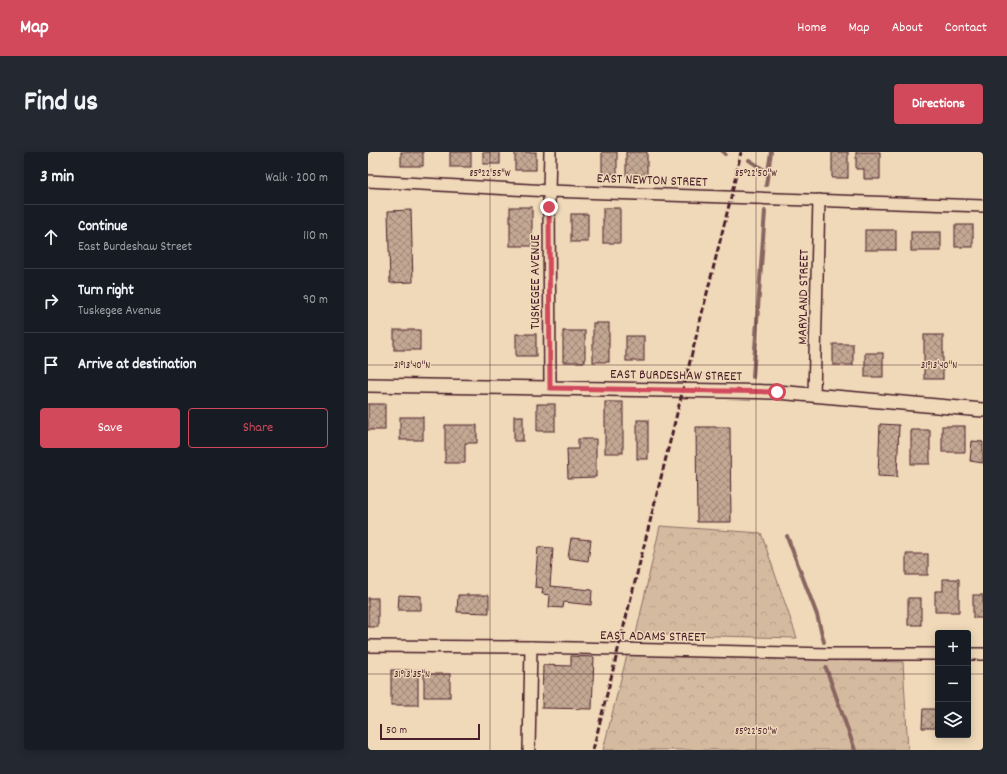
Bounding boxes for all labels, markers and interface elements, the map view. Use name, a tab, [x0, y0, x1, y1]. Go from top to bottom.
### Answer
text: Map	[20, 15, 49, 42]
text: Home	[797, 18, 826, 38]
text: Map	[848, 18, 870, 38]
text: About	[892, 18, 923, 38]
text: Contact	[945, 18, 987, 38]
text: Find us	[24, 84, 98, 124]
button: Directions	[894, 84, 983, 124]
text: 3 min	[40, 166, 74, 190]
text: 85°22'55"W	[469, 167, 511, 181]
text: 85°22'50"W	[735, 167, 777, 181]
text: Walk · 200 m	[265, 169, 328, 188]
street label: EAST NEWTON STREET	[596, 169, 708, 193]
route end	[540, 198, 558, 216]
text: Continue	[78, 216, 127, 238]
icon: ahead	[40, 226, 62, 248]
text: 110 m	[303, 227, 328, 246]
street label: TUSKEGEE AVENUE	[526, 234, 546, 330]
text: East Burdeshaw Street	[78, 238, 192, 257]
street label: MARYLAND STREET	[793, 249, 815, 345]
text: Turn right	[78, 280, 134, 302]
icon: right	[40, 290, 62, 312]
text: 90 m	[303, 291, 328, 310]
text: Tuskegee Avenue	[78, 302, 161, 321]
icon: arrive	[40, 354, 62, 376]
text: Arrive at destination	[78, 354, 196, 376]
text: 31°13'40"N	[394, 359, 430, 373]
text: 31°13'40"N	[921, 359, 957, 373]
street label: EAST BURDESHAW STREET	[610, 365, 742, 387]
route start	[768, 383, 786, 401]
button: Save	[40, 408, 180, 448]
button: Share	[188, 408, 328, 448]
street label: EAST ADAMS STREET	[600, 626, 707, 648]
map controls	[935, 630, 971, 738]
button: +	[935, 630, 971, 666]
button: −	[935, 666, 971, 702]
text: 31°13'35"N	[394, 668, 430, 682]
button: layers	[935, 702, 971, 738]
scale bar	[380, 722, 480, 741]
text: 50 m	[386, 723, 407, 739]
text: 85°22'50"W	[735, 725, 777, 739]

